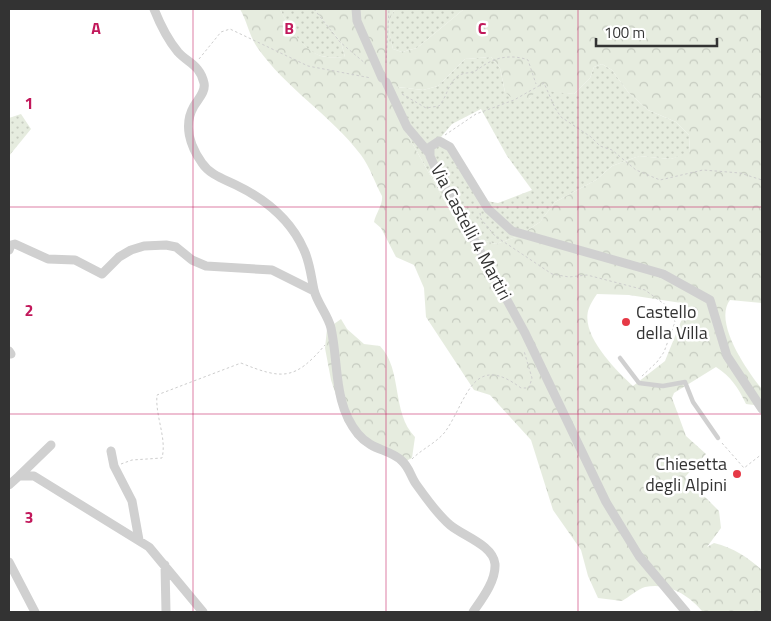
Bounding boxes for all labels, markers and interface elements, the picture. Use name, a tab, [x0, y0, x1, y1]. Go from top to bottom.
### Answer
scale bar	[596, 15, 717, 47]
text: A	[91, 16, 101, 40]
text: B	[284, 16, 294, 40]
text: C	[478, 16, 487, 40]
text: 100 m	[604, 21, 645, 44]
text: 1	[25, 91, 33, 115]
street label: Via Castelli 4 Martiri	[424, 159, 519, 305]
text: 2	[25, 298, 33, 322]
place label: Castello della Villa	[636, 298, 708, 346]
marker: Castello della Villa	[620, 316, 632, 328]
place label: Chiesetta degli Alpini	[645, 450, 727, 498]
marker: Chiesetta degli Alpini	[731, 468, 743, 480]
text: 3	[25, 505, 33, 529]

